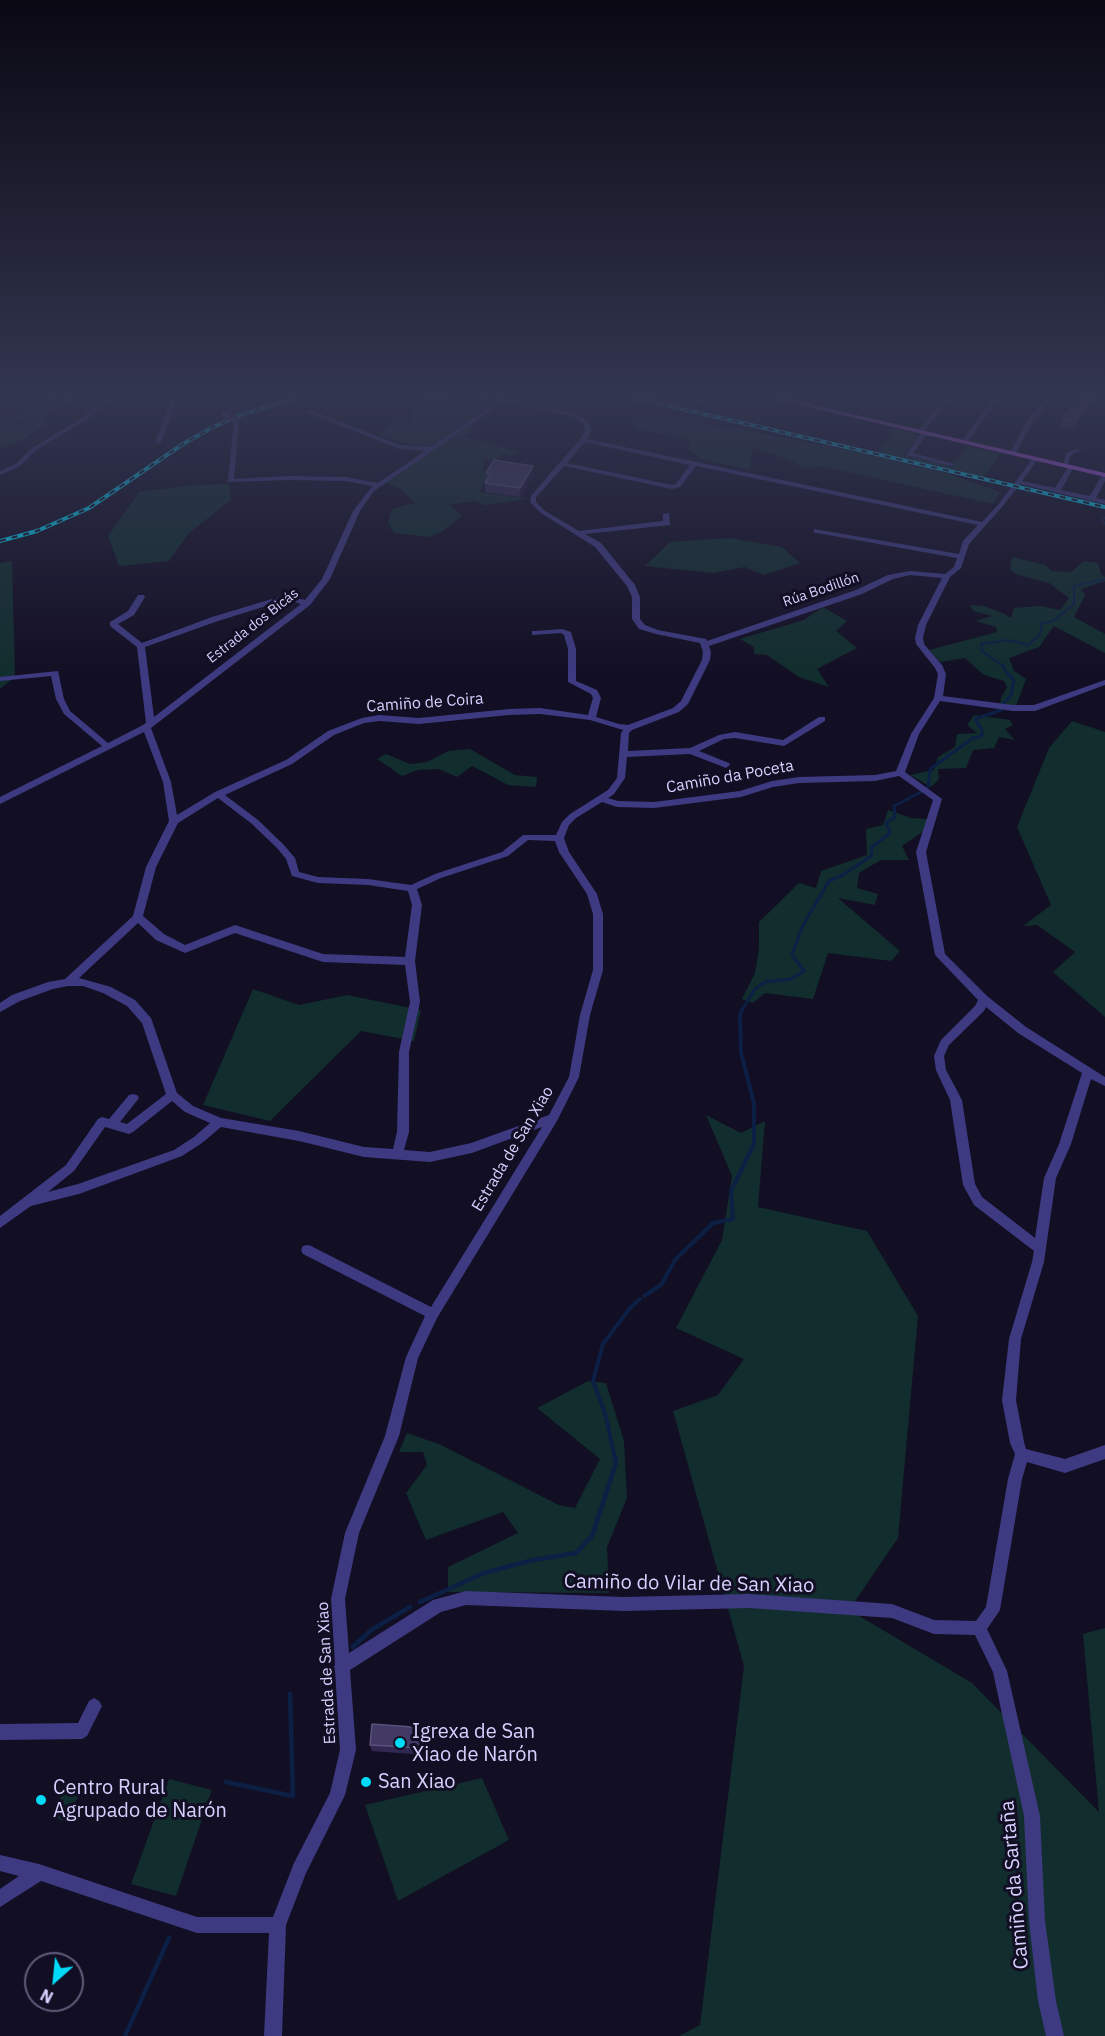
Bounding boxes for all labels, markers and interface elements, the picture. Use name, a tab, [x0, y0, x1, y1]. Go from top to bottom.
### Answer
street label: Rúa Bodillón	[781, 569, 861, 611]
street label: Estrada dos Bicás	[204, 585, 302, 667]
street label: Camiño de Coira	[366, 689, 484, 717]
street label: Camiño da Poceta	[665, 756, 795, 798]
street label: Estrada de San Xiao	[468, 1083, 558, 1215]
street label: Camiño do Vilar de San Xiao	[564, 1570, 814, 1598]
street label: Estrada de San Xiao	[314, 1601, 340, 1745]
place label: Igrexa de San Xiao de Narón	[412, 1720, 538, 1767]
marker: Igrexa de San Xiao de Narón	[393, 1736, 407, 1750]
place label: San Xiao	[378, 1770, 456, 1794]
marker: San Xiao	[359, 1775, 373, 1789]
place label: Centro Rural Agrupado de Narón	[53, 1776, 227, 1823]
marker: Centro Rural Agrupado de Narón	[34, 1793, 48, 1807]
street label: Camiño da Sartaña	[996, 1800, 1034, 1970]
north arrow	[24, 1952, 84, 2012]
text: N	[37, 1985, 56, 2008]

